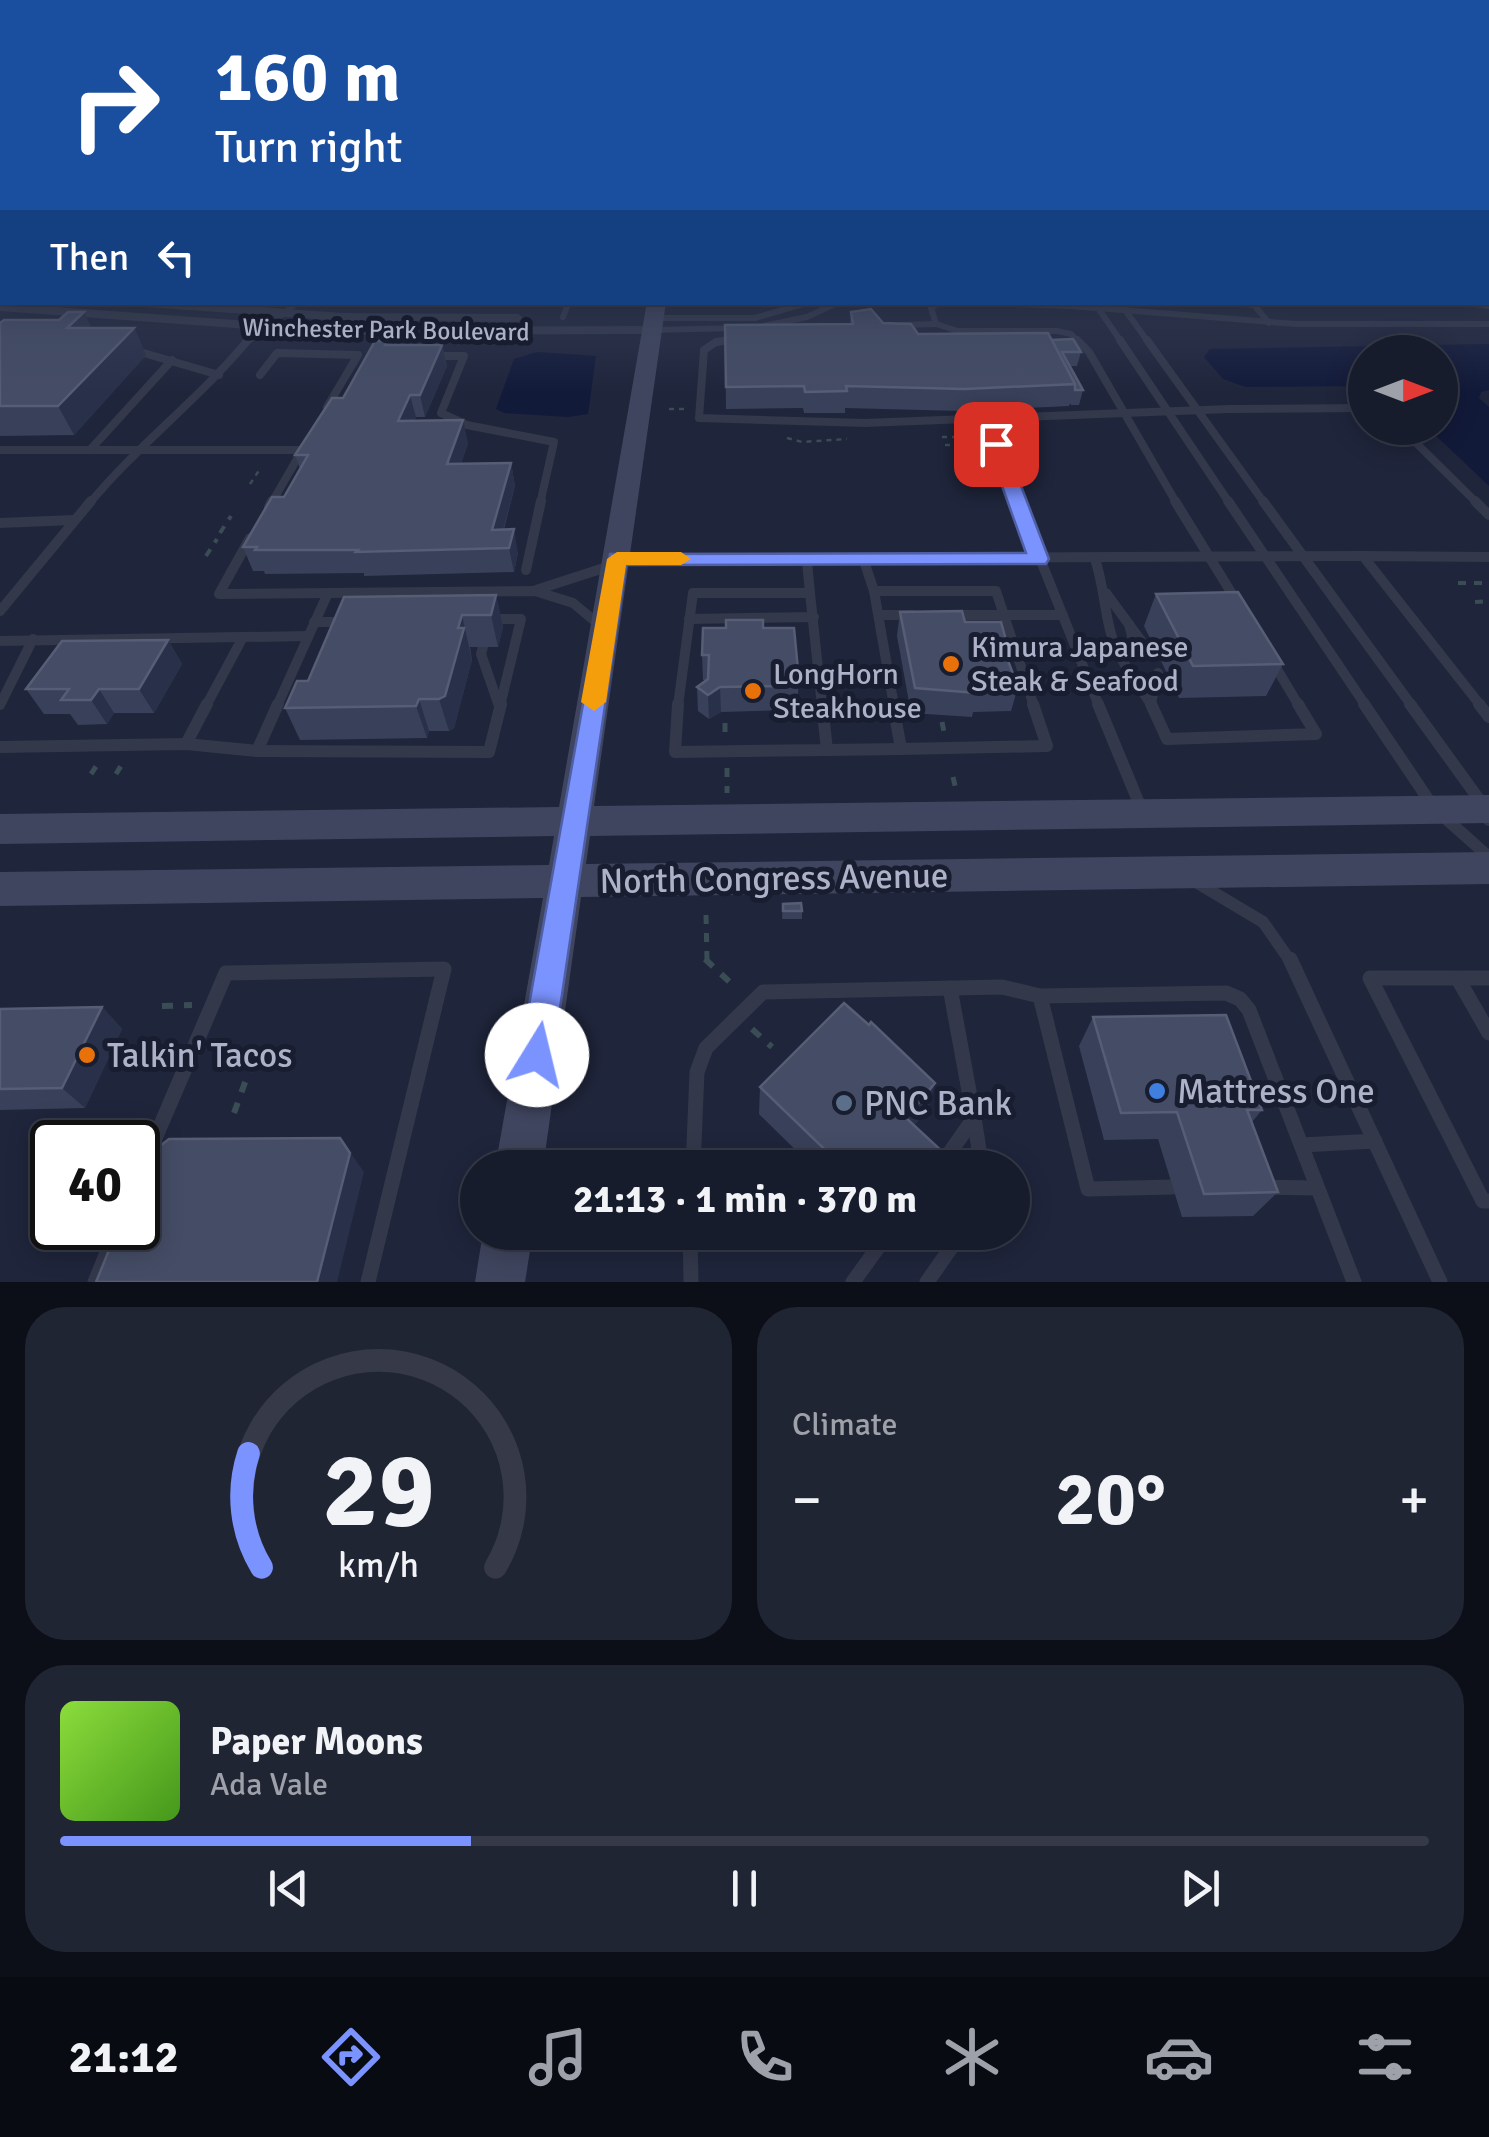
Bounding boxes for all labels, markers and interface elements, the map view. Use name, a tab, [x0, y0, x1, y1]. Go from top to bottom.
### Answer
text: 160 m	[215, 34, 400, 120]
icon: right	[50, 40, 180, 170]
text: Turn right	[215, 120, 403, 175]
icon: left	[149, 230, 204, 285]
text: Then	[50, 234, 129, 281]
street label: Winchester Park Boulevard	[242, 311, 530, 348]
north arrow	[1348, 335, 1458, 445]
map controls	[1348, 335, 1458, 445]
pin	[954, 402, 1039, 487]
icon: arrive	[969, 417, 1024, 472]
place label: Kimura Japanese Steak & Seafood	[971, 629, 1188, 700]
marker: Kimura Japanese Steak & Seafood	[940, 653, 962, 675]
place label: LongHorn Steakhouse	[773, 656, 922, 727]
marker: LongHorn Steakhouse	[742, 680, 764, 702]
street label: North Congress Avenue	[599, 854, 949, 903]
position arrow	[485, 1003, 589, 1107]
place label: Talkin' Tacos	[107, 1034, 293, 1077]
marker: Talkin' Tacos	[76, 1044, 98, 1066]
place label: Mattress One	[1177, 1070, 1375, 1113]
marker: Mattress One	[1146, 1080, 1168, 1102]
place label: PNC Bank	[864, 1082, 1012, 1125]
marker: PNC Bank	[833, 1092, 855, 1114]
speed limit sign: 40	[30, 1120, 160, 1250]
text: 21:13 · 1 min · 370 m	[573, 1176, 917, 1223]
text: Climate	[792, 1405, 898, 1444]
text: 29	[322, 1427, 435, 1555]
text: 20°	[1055, 1453, 1166, 1546]
text: −	[792, 1466, 822, 1534]
text: +	[1399, 1466, 1429, 1534]
text: km/h	[338, 1543, 419, 1587]
text: Paper Moons	[210, 1718, 423, 1765]
text: Ada Vale	[210, 1765, 328, 1804]
icon: previous	[261, 1861, 316, 1916]
icon: pause	[717, 1861, 772, 1916]
icon: next	[1173, 1861, 1228, 1916]
icon: directions	[316, 2022, 386, 2092]
icon: music	[523, 2022, 593, 2092]
icon: phone	[730, 2022, 800, 2092]
icon: climate	[937, 2022, 1007, 2092]
icon: car	[1144, 2022, 1214, 2092]
icon: filters	[1350, 2022, 1420, 2092]
text: 21:12	[68, 2030, 179, 2085]

